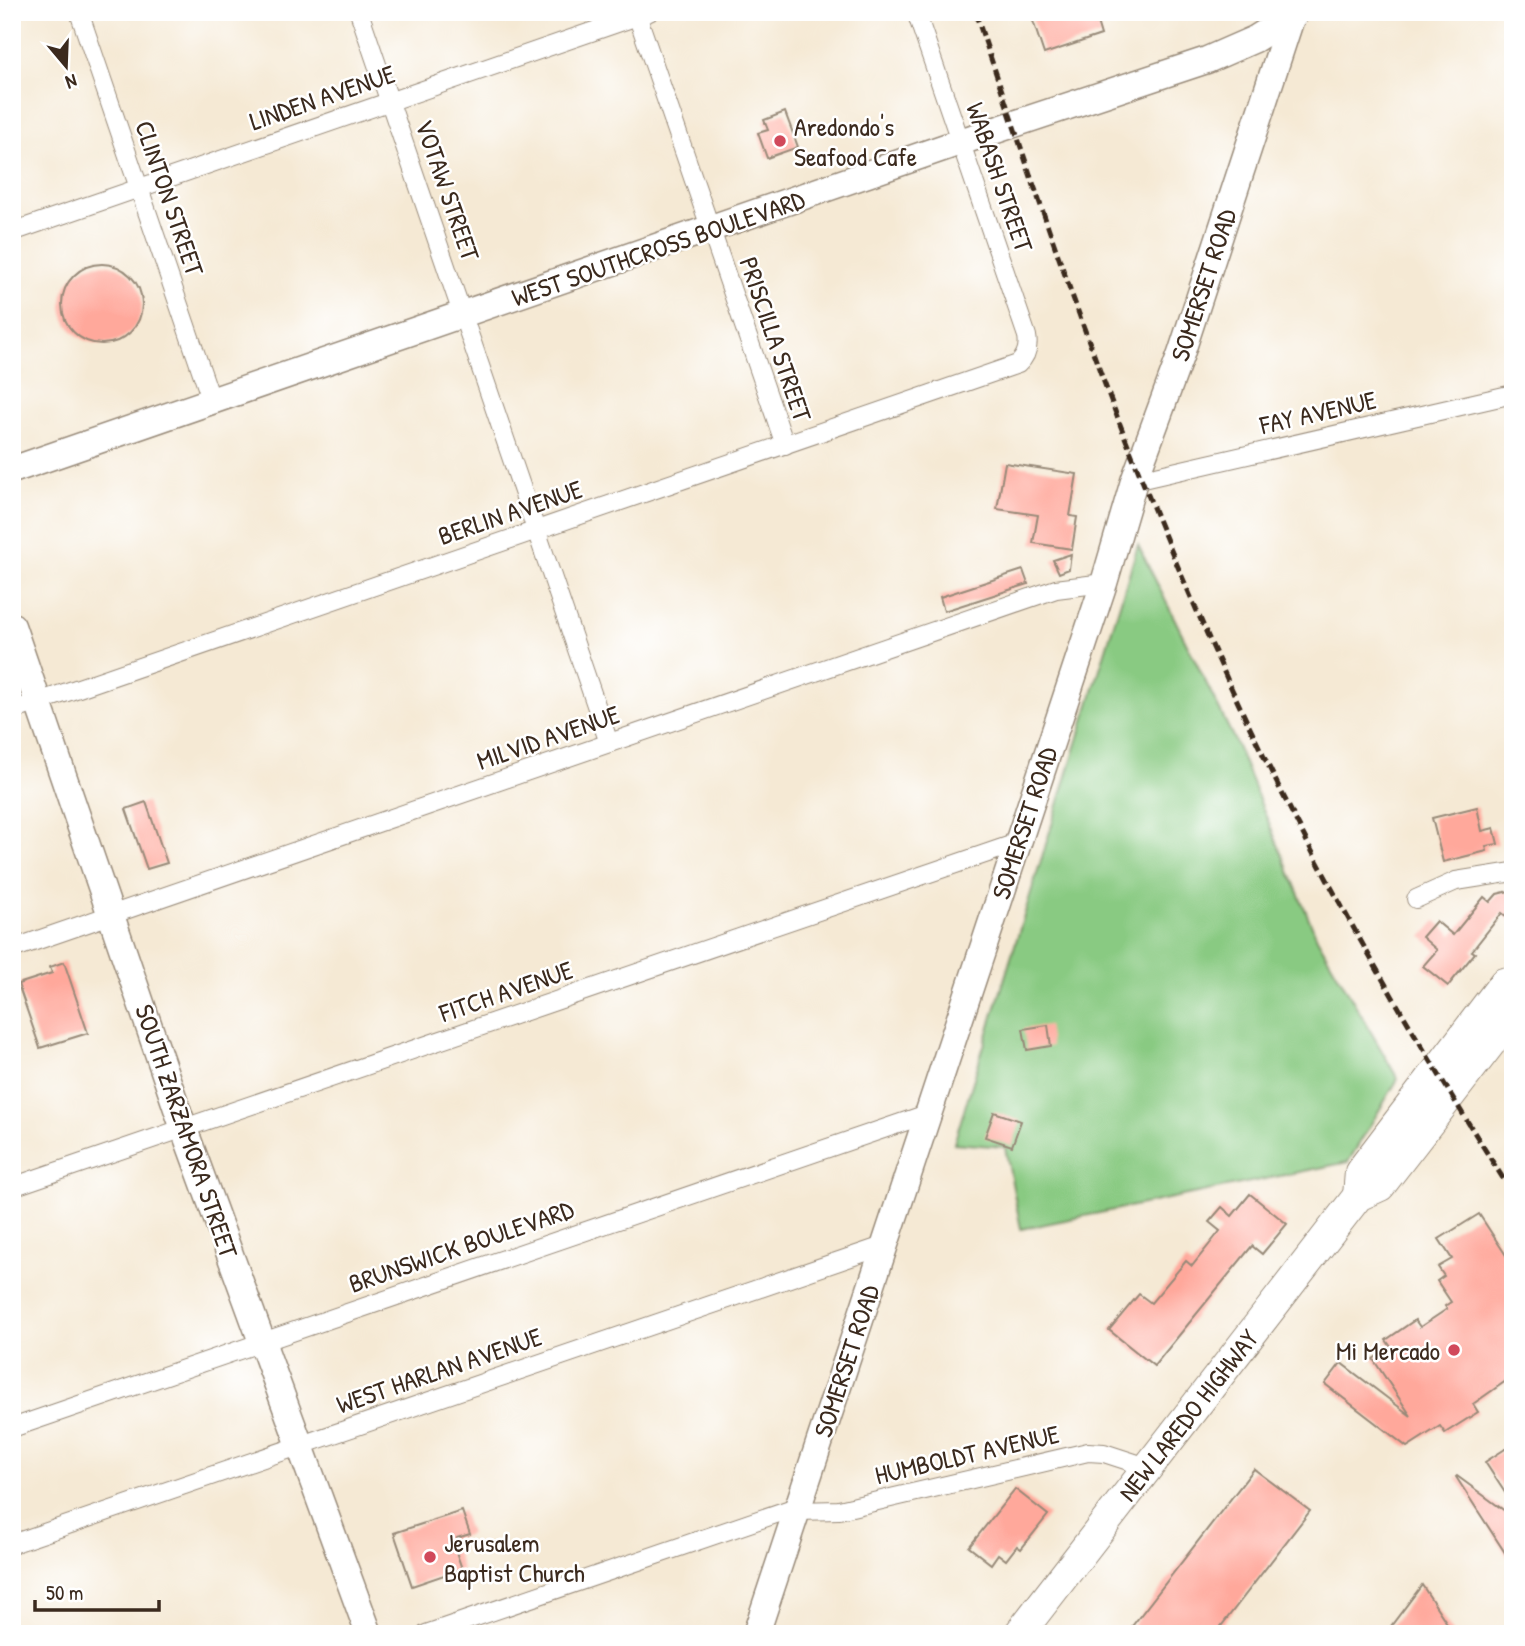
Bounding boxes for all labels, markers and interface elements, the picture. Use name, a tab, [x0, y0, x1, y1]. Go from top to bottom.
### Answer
north arrow	[32, 32, 102, 102]
street label: LINDEN AVENUE	[245, 56, 400, 138]
text: N	[63, 68, 81, 96]
street label: WABASH STREET	[958, 98, 1042, 257]
place label: Aredondo's Seafood Cafe	[794, 109, 917, 174]
street label: VOTAW STREET	[408, 115, 489, 266]
street label: CLINTON STREET	[127, 116, 213, 281]
marker: Aredondo's Seafood Cafe	[772, 133, 788, 149]
street label: WEST SOUTHCROSS BOULEVARD	[507, 181, 810, 315]
street label: SOMERSET ROAD	[1162, 204, 1244, 366]
street label: PRISCILLA STREET	[731, 252, 821, 427]
street label: FAY AVENUE	[1255, 382, 1380, 443]
street label: BERLIN AVENUE	[433, 471, 587, 553]
street label: MILVID AVENUE	[472, 696, 624, 778]
street label: SOMERSET ROAD	[983, 742, 1065, 904]
street label: FITCH AVENUE	[434, 952, 578, 1030]
street label: SOUTH ZARZAMORA STREET	[127, 1000, 247, 1263]
street label: BRUNSWICK BOULEVARD	[344, 1191, 579, 1301]
street label: SOMERSET ROAD	[805, 1280, 887, 1442]
street label: WEST HARLAN AVENUE	[332, 1318, 547, 1422]
street label: NEW LAREDO HIGHWAY	[1110, 1322, 1266, 1508]
place label: Mi Mercado	[1336, 1333, 1440, 1368]
marker: Mi Mercado	[1446, 1342, 1462, 1358]
street label: HUMBOLDT AVENUE	[871, 1416, 1063, 1492]
place label: Jerusalem Baptist Church	[444, 1525, 585, 1590]
marker: Jerusalem Baptist Church	[422, 1549, 438, 1565]
scale bar	[35, 1569, 159, 1613]
text: 50 m	[46, 1578, 83, 1607]

